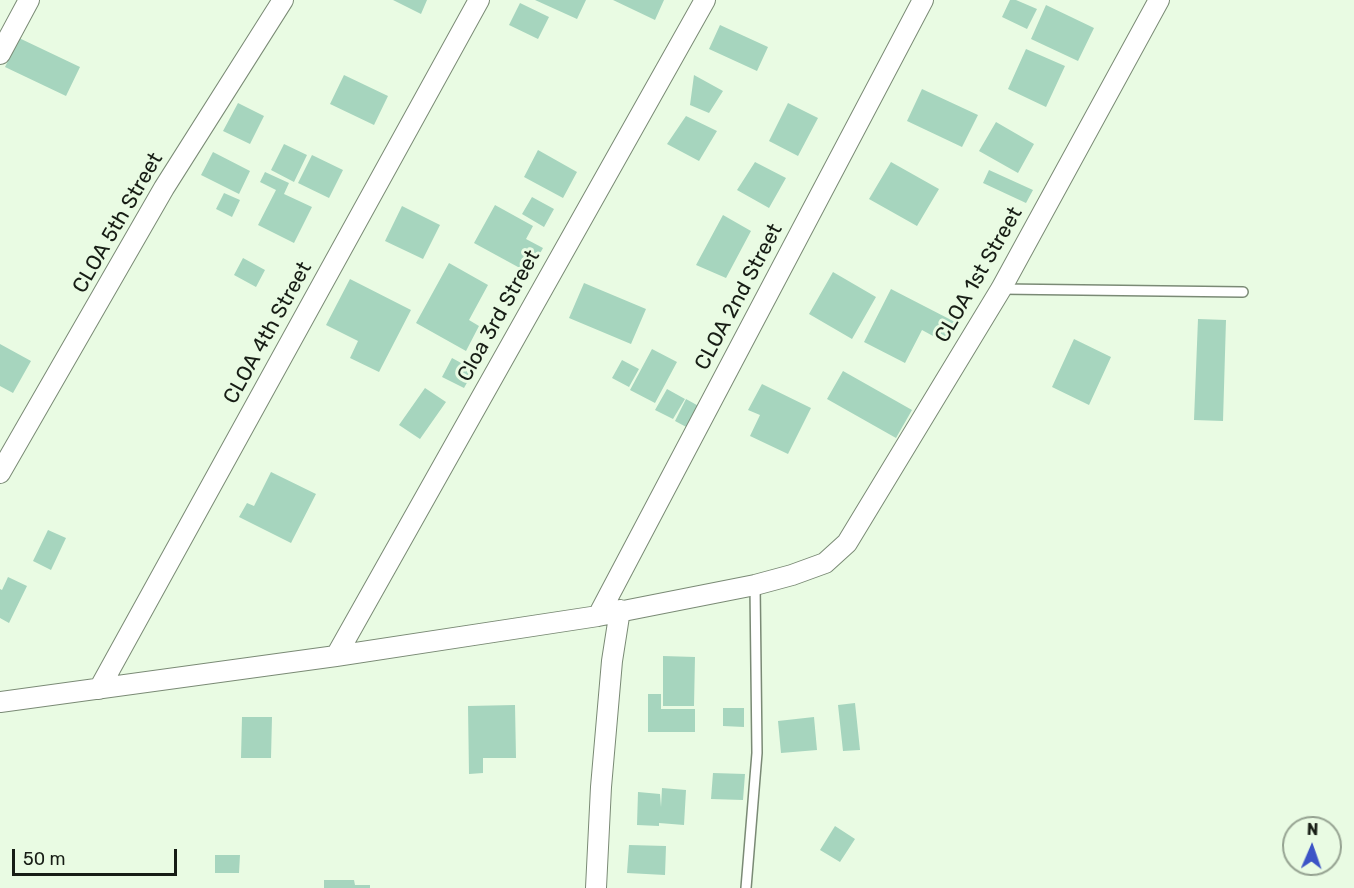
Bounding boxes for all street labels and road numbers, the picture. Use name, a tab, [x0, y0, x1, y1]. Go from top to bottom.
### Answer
street label: CLOA 5th Street	[68, 148, 168, 298]
street label: CLOA 1st Street	[930, 203, 1028, 347]
street label: CLOA 2nd Street	[690, 219, 788, 375]
street label: Cloa 3rd Street	[452, 246, 546, 386]
street label: CLOA 4th Street	[219, 258, 317, 408]

